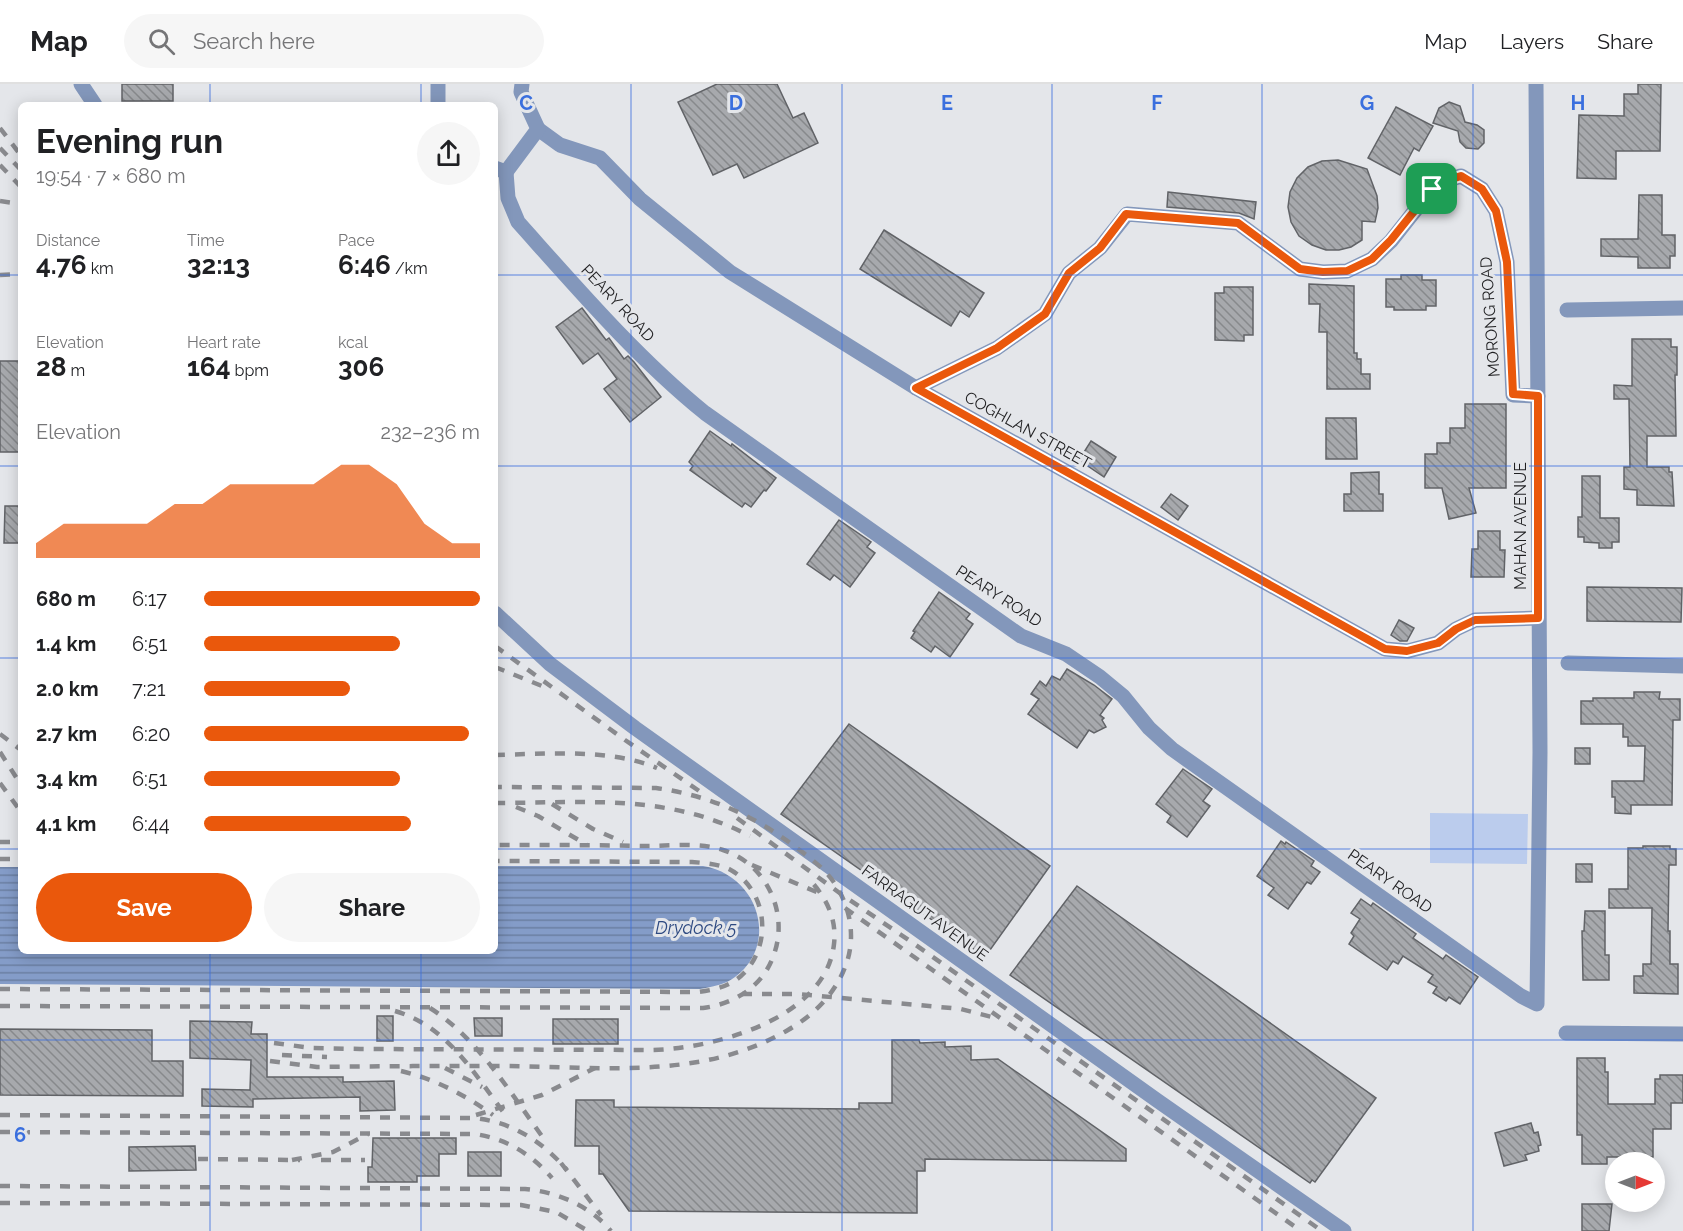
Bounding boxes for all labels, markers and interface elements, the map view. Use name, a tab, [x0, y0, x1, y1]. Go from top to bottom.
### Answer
search box	[124, 14, 544, 68]
text: Map	[30, 25, 88, 58]
icon: search	[145, 25, 178, 58]
text: Search here	[193, 28, 315, 54]
text: Map	[1424, 29, 1467, 54]
text: Layers	[1500, 29, 1564, 54]
text: Share	[1597, 29, 1653, 54]
text: C	[519, 91, 533, 115]
text: D	[729, 91, 743, 115]
text: E	[941, 91, 953, 115]
text: F	[1151, 91, 1163, 115]
text: G	[1360, 91, 1374, 115]
text: H	[1571, 91, 1585, 115]
text: Evening run	[36, 122, 223, 161]
button: share	[417, 122, 480, 185]
pin	[1406, 163, 1457, 214]
text: 19:54 · 7 × 680 m	[36, 164, 186, 188]
icon: arrive	[1415, 172, 1448, 205]
text: Distance	[36, 231, 100, 250]
text: Time	[187, 231, 224, 250]
text: Pace	[338, 231, 375, 250]
text: 4.76	[36, 250, 87, 280]
text: 32:13	[187, 250, 250, 280]
text: 6:46	[338, 250, 391, 280]
street label: MORONG ROAD	[1476, 256, 1504, 378]
text: km	[87, 259, 114, 278]
text: /km	[391, 259, 428, 278]
street label: PEARY ROAD	[577, 260, 659, 346]
text: Elevation	[36, 333, 104, 352]
text: Heart rate	[187, 333, 261, 352]
text: kcal	[338, 333, 368, 352]
text: 28	[36, 352, 66, 382]
text: 164	[187, 352, 230, 382]
text: 306	[338, 352, 384, 382]
text: m	[66, 361, 85, 380]
text: bpm	[230, 361, 269, 380]
street label: COGHLAN STREET	[961, 387, 1095, 473]
text: Elevation	[36, 420, 121, 444]
text: 232–236 m	[381, 420, 480, 444]
street label: MAHAN AVENUE	[1511, 462, 1530, 590]
street label: PEARY ROAD	[952, 561, 1046, 631]
text: 680 m	[36, 587, 96, 611]
text: 6:17	[132, 587, 167, 611]
text: 1.4 km	[36, 632, 96, 656]
text: 6:51	[132, 632, 167, 656]
text: 2.0 km	[36, 677, 99, 701]
text: 7:21	[132, 677, 165, 701]
text: 2.7 km	[36, 722, 97, 746]
text: 6:20	[132, 722, 170, 746]
text: 3.4 km	[36, 767, 98, 791]
text: 6:51	[132, 767, 167, 791]
text: 4.1 km	[36, 812, 96, 836]
text: 6:44	[132, 812, 170, 836]
street label: PEARY ROAD	[1344, 845, 1436, 917]
street label: FARRAGUT AVENUE	[858, 861, 992, 965]
button: Save	[36, 873, 252, 942]
button: Share	[264, 873, 480, 942]
water label: Drydock 5	[655, 917, 737, 938]
text: 6	[14, 1123, 26, 1147]
north arrow	[1605, 1152, 1665, 1212]
map controls	[1605, 1152, 1665, 1212]

